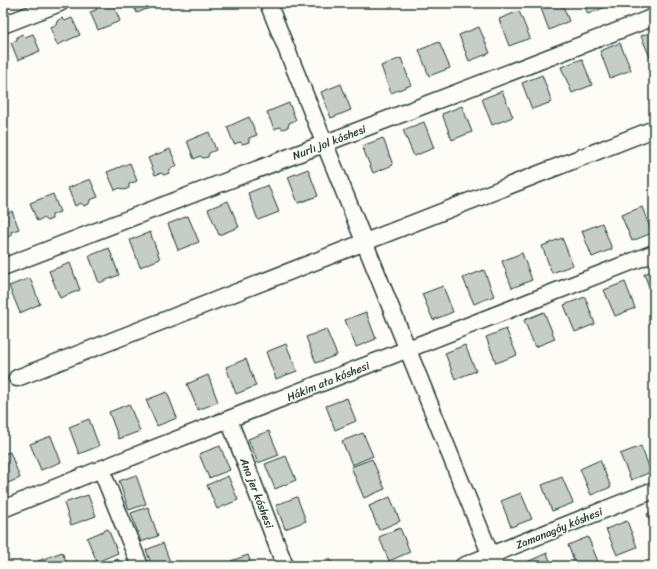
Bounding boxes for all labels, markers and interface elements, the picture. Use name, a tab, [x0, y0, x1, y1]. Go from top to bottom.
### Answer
street label: Nurlı jol kóshesi	[290, 119, 370, 165]
street label: Hákim ata kóshesi	[284, 356, 373, 407]
street label: Ana jer kóshesi	[234, 454, 279, 532]
street label: Zamanagóy kóshesi	[513, 502, 606, 555]

